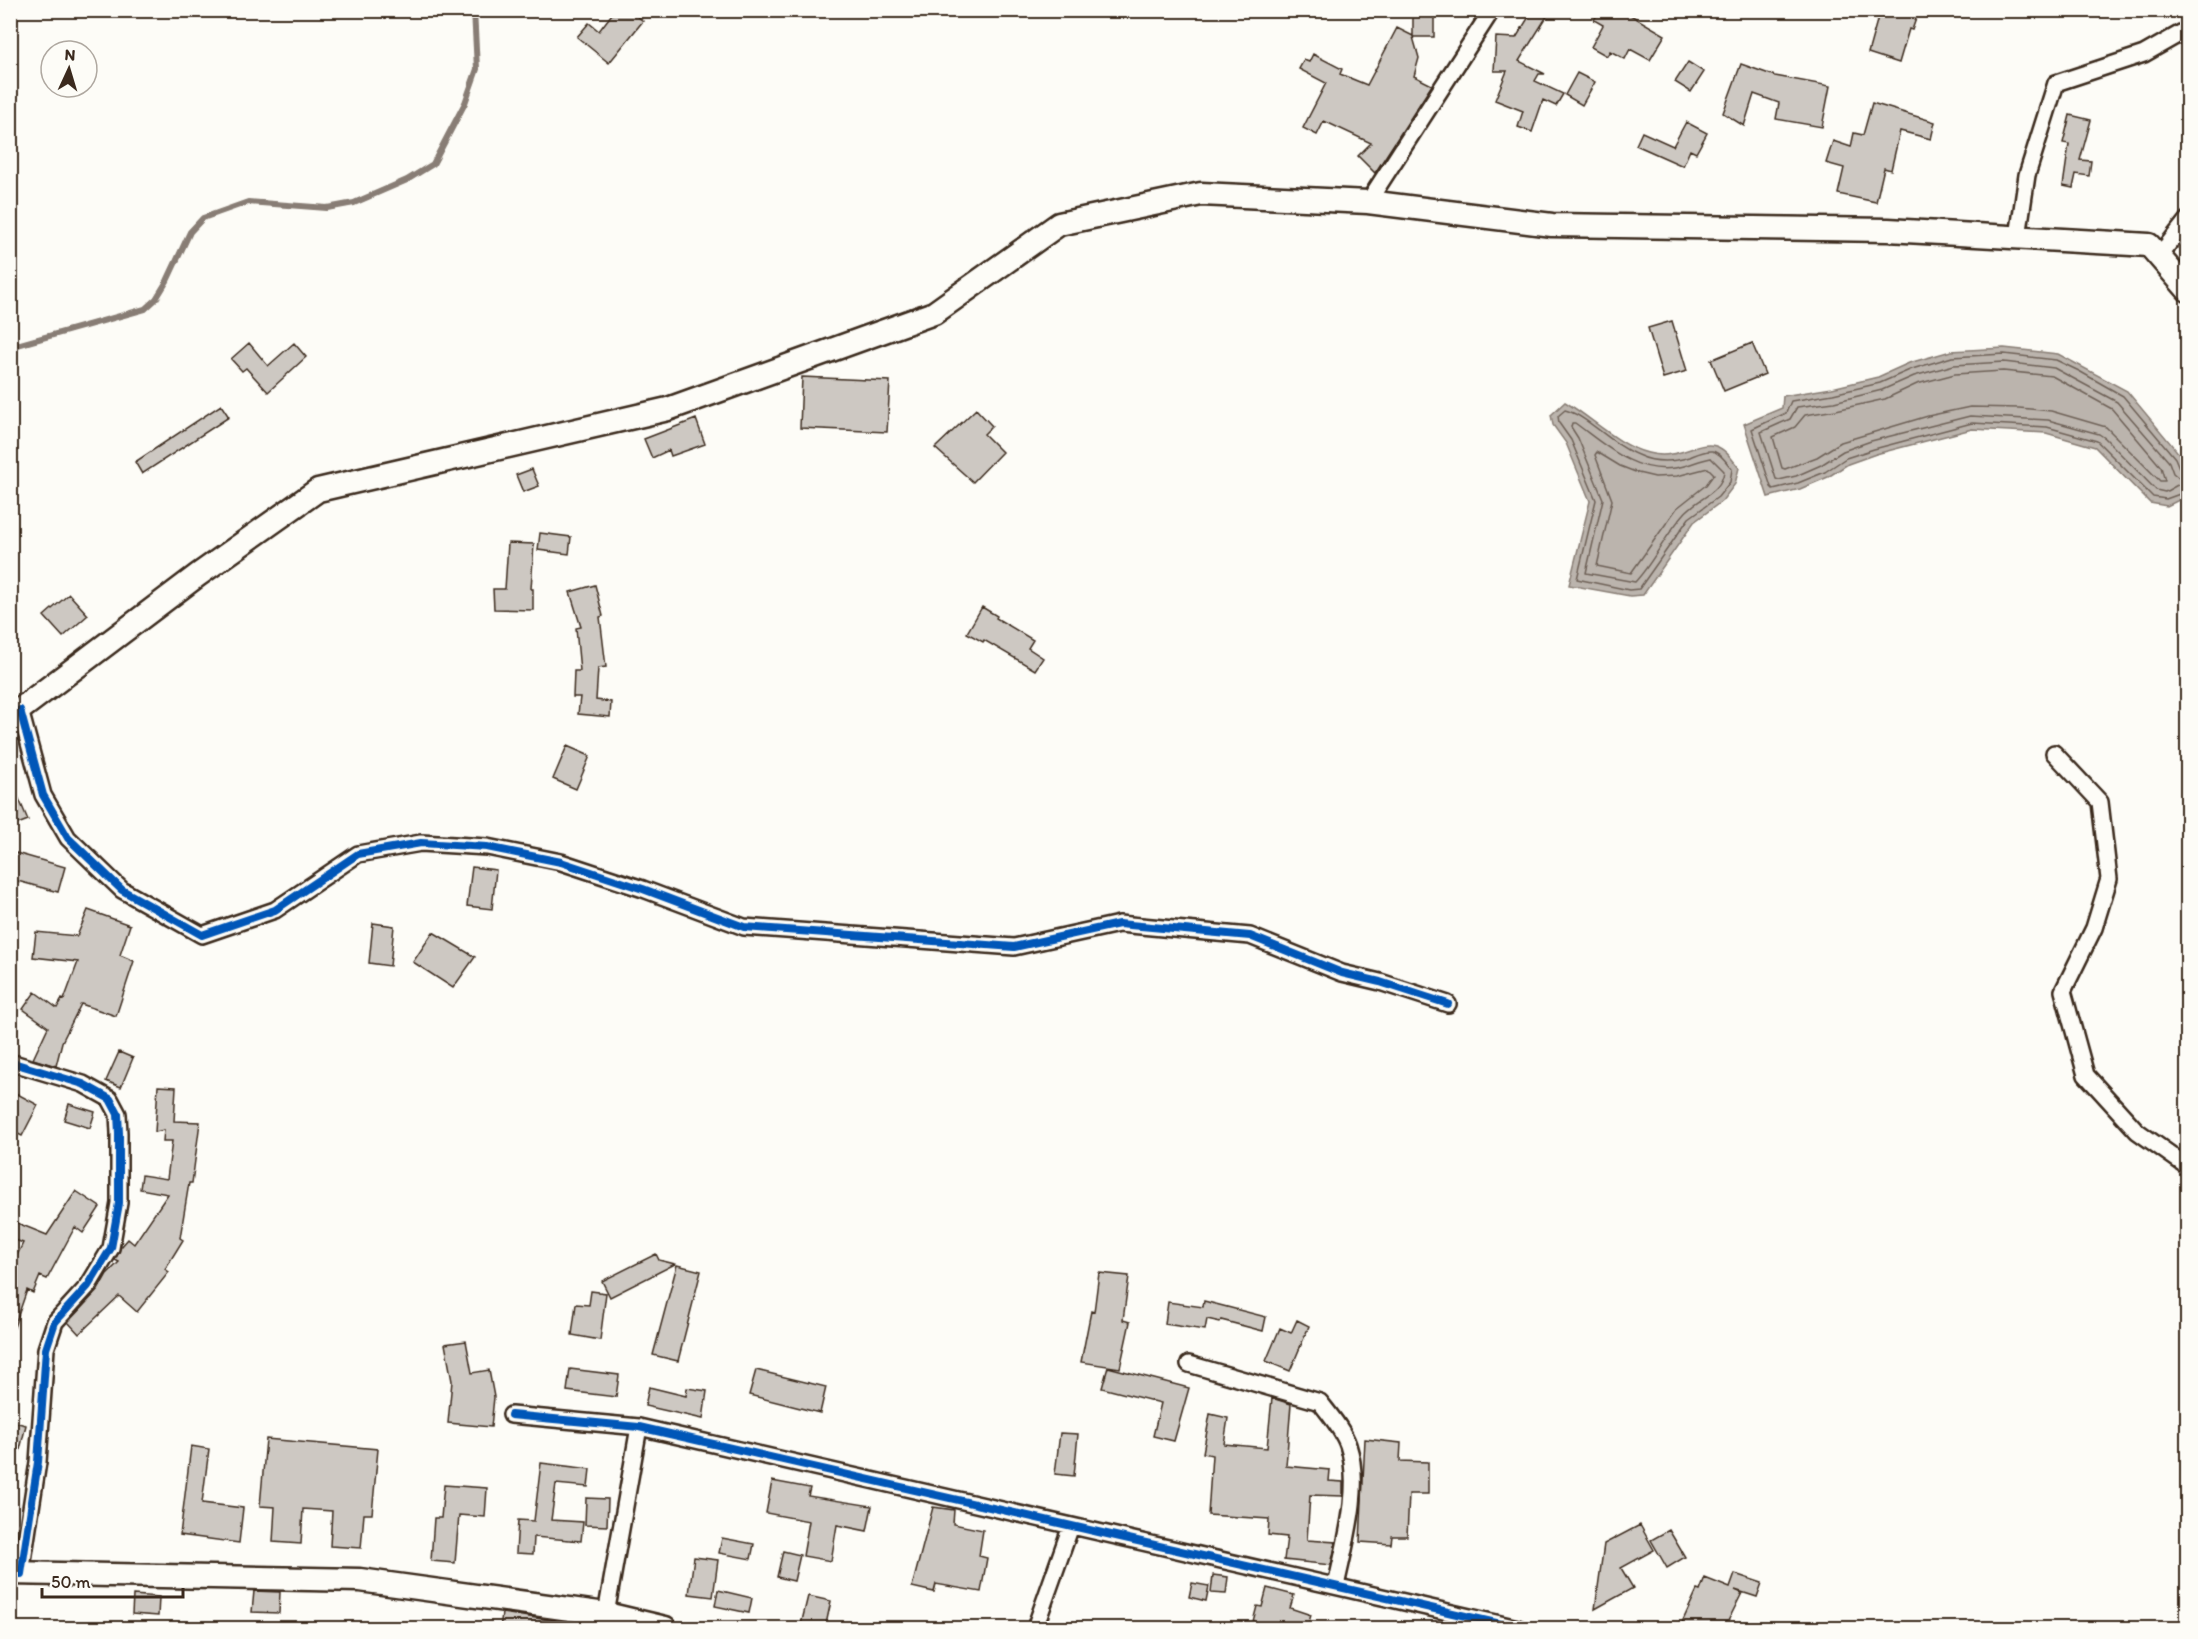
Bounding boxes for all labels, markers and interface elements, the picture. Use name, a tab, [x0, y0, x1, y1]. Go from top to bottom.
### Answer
north arrow	[39, 39, 99, 99]
text: N	[64, 45, 76, 64]
scale bar	[42, 1561, 183, 1599]
text: 50 m	[51, 1571, 91, 1593]

